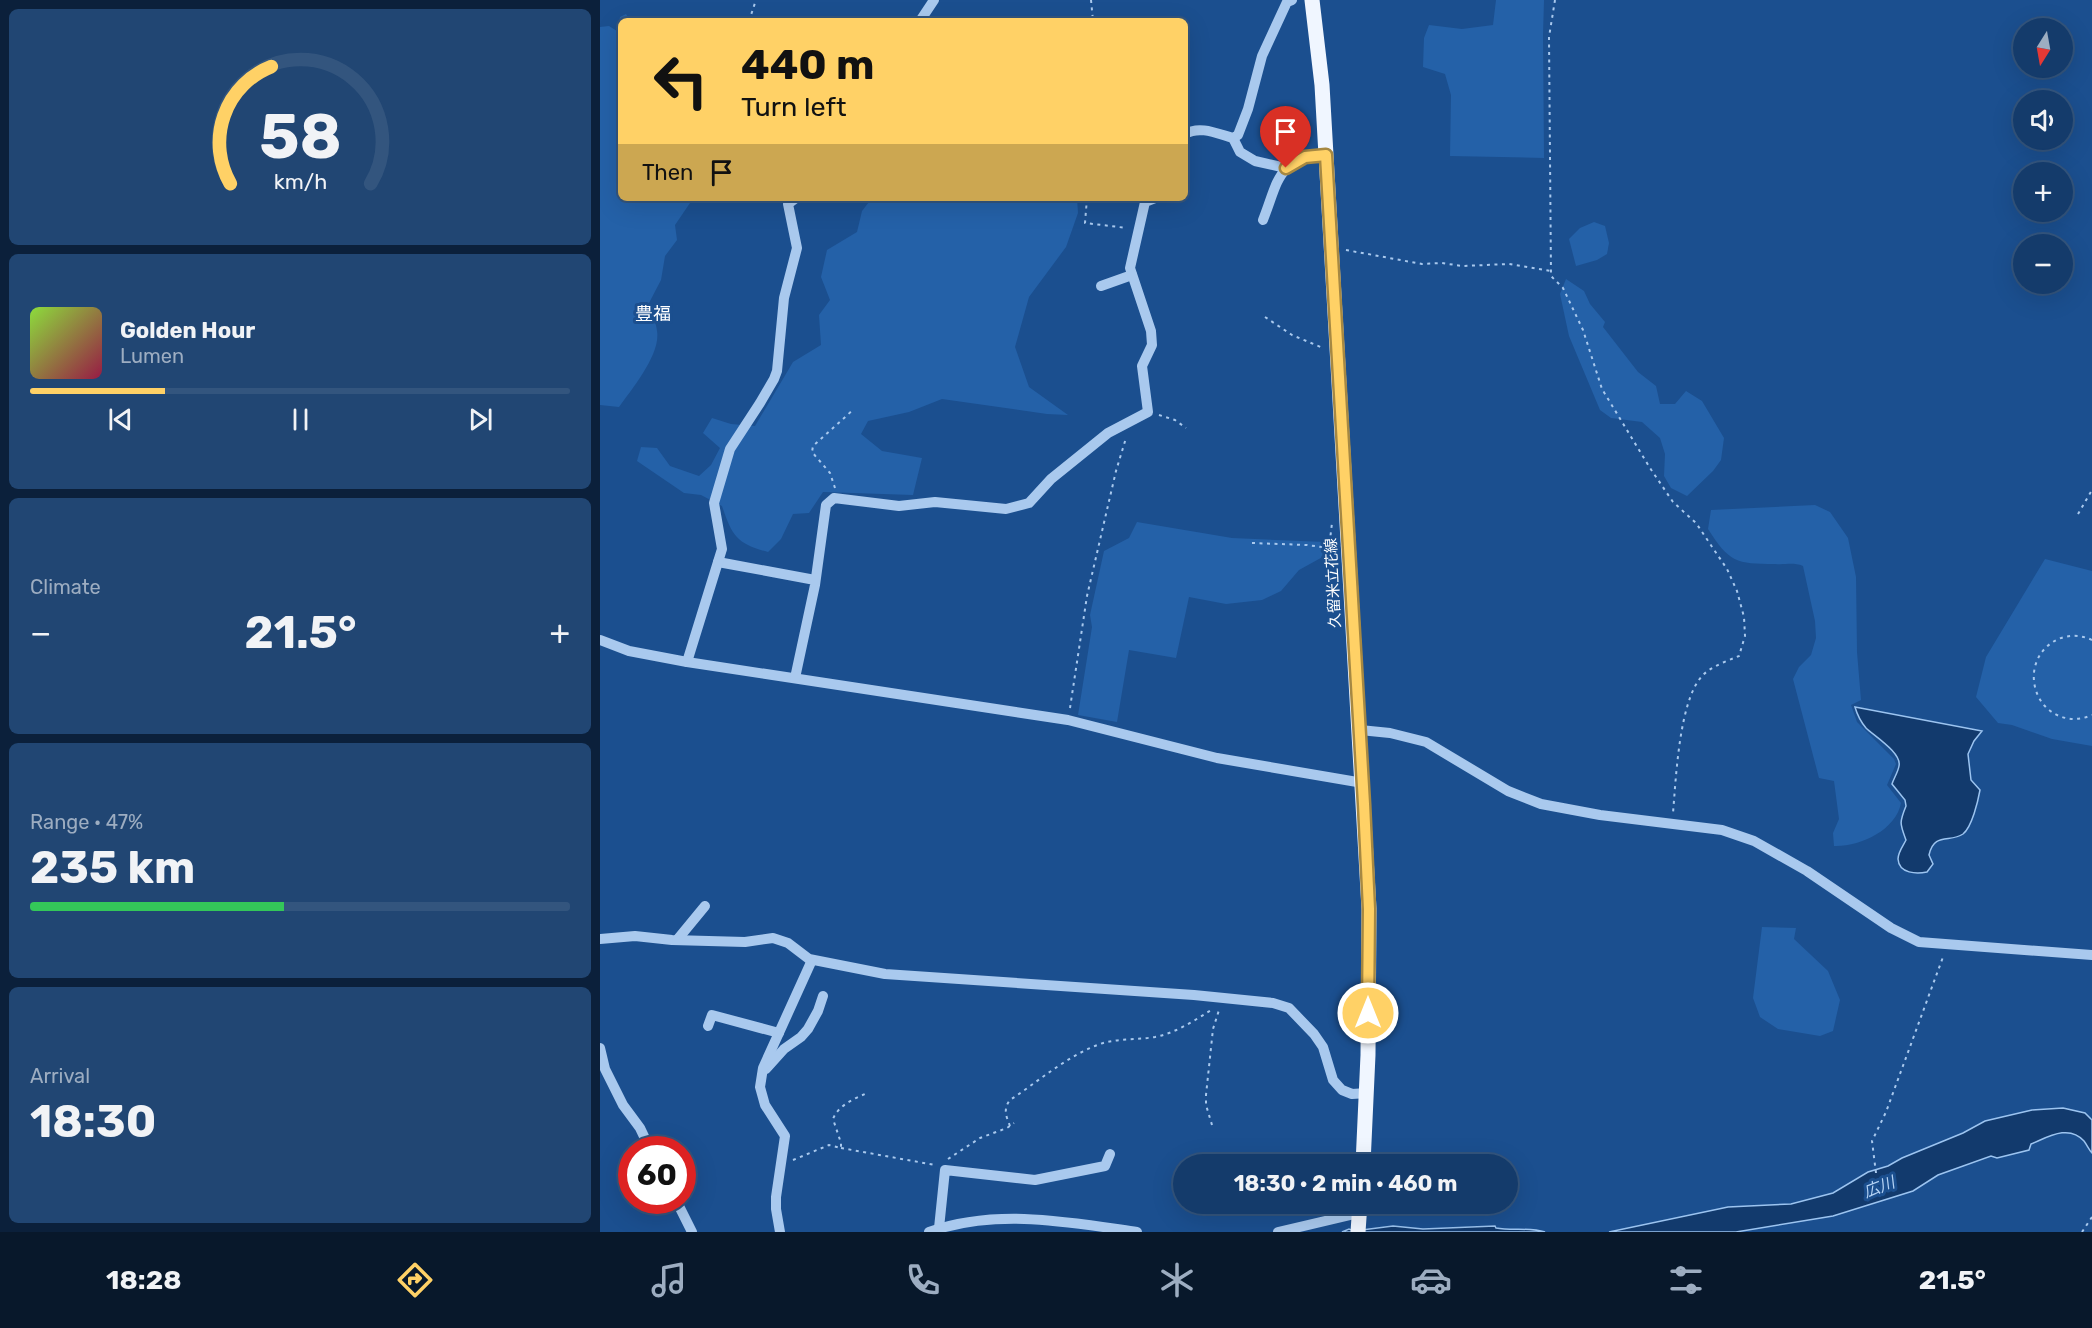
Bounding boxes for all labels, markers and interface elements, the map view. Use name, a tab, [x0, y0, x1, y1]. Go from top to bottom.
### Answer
north arrow	[2013, 18, 2073, 78]
map controls	[2013, 18, 2073, 294]
text: 440 m	[741, 40, 874, 90]
icon: left	[642, 42, 720, 120]
button: sound	[2013, 90, 2073, 150]
text: Turn left	[741, 91, 846, 123]
text: 58	[259, 100, 341, 174]
pin	[1260, 106, 1311, 168]
icon: arrive	[1269, 115, 1302, 148]
icon: arrive	[705, 156, 738, 189]
text: Then	[642, 159, 693, 186]
button: +	[2013, 162, 2073, 222]
text: km/h	[273, 169, 327, 194]
button: −	[2013, 234, 2073, 294]
district label: 豊福	[635, 303, 671, 325]
text: Golden Hour	[120, 317, 255, 344]
text: Lumen	[120, 344, 184, 368]
icon: previous	[104, 403, 137, 436]
icon: pause	[284, 403, 317, 436]
icon: next	[464, 403, 497, 436]
street label: 久留米立花線	[1322, 538, 1344, 628]
text: Climate	[30, 575, 101, 599]
text: 21.5°	[244, 606, 356, 659]
text: −	[30, 613, 51, 652]
text: +	[549, 613, 570, 652]
text: Range · 47%	[30, 810, 143, 834]
text: 235 km	[30, 841, 195, 894]
position arrow	[1336, 981, 1400, 1045]
text: Arrival	[30, 1064, 90, 1088]
text: 18:30	[30, 1095, 156, 1148]
speed limit sign: 60	[618, 1136, 696, 1214]
text: 18:30 · 2 min · 460 m	[1234, 1170, 1457, 1197]
water label: 広川	[1861, 1172, 1899, 1202]
icon: directions	[394, 1259, 436, 1301]
icon: music	[648, 1259, 690, 1301]
icon: phone	[902, 1259, 944, 1301]
icon: climate	[1156, 1259, 1198, 1301]
icon: car	[1410, 1259, 1452, 1301]
icon: filters	[1665, 1259, 1707, 1301]
text: 18:28	[106, 1264, 182, 1296]
text: 21.5°	[1919, 1264, 1986, 1296]

